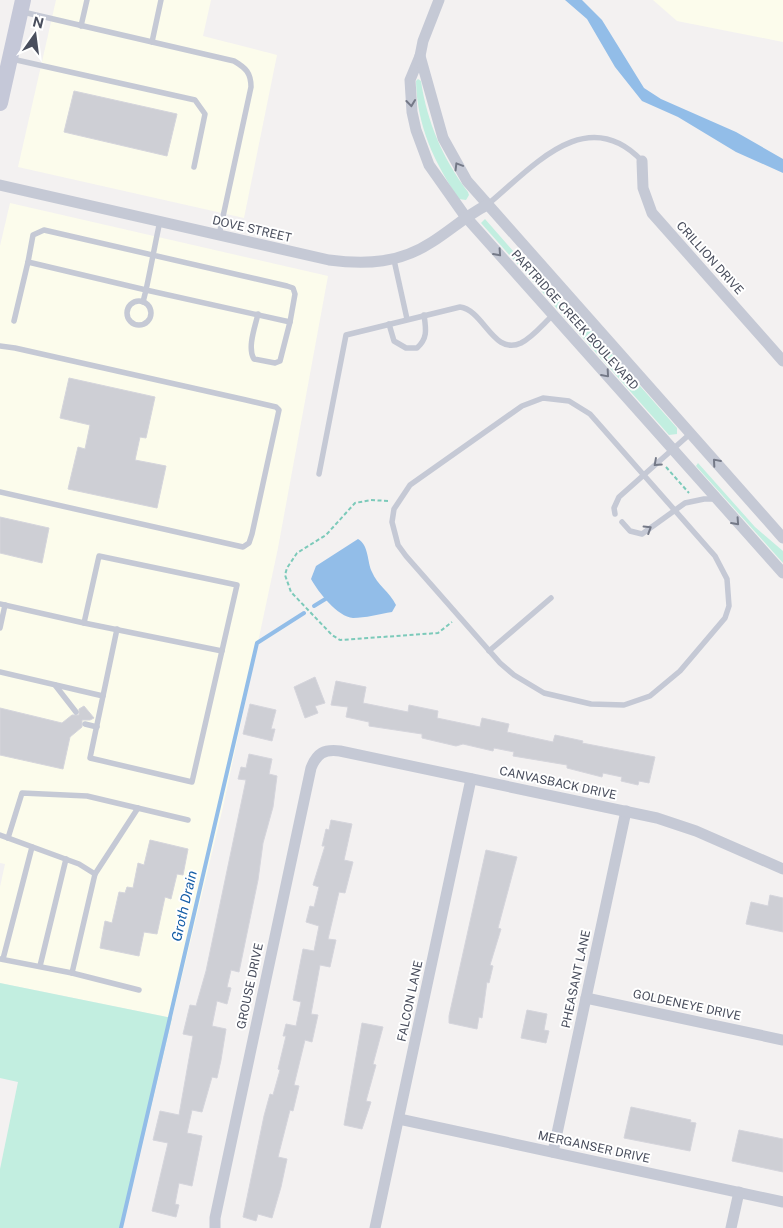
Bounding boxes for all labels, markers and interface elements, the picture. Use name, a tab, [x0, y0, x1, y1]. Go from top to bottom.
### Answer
north arrow	[10, 10, 60, 60]
text: N	[31, 13, 45, 31]
one-way arrow	[405, 99, 416, 107]
one-way arrow	[454, 163, 464, 172]
street label: DOVE STREET	[211, 213, 293, 245]
street label: CRILLION DRIVE	[674, 219, 746, 297]
one-way arrow	[492, 247, 501, 256]
street label: PARTRIDGE CREEK BOULEVARD	[508, 247, 642, 393]
one-way arrow	[600, 368, 608, 377]
one-way arrow	[654, 457, 663, 466]
one-way arrow	[713, 459, 722, 468]
one-way arrow	[731, 516, 739, 525]
one-way arrow	[643, 525, 652, 535]
street label: CANVASBACK DRIVE	[498, 764, 618, 802]
water label: Groth Drain	[168, 869, 200, 943]
street label: PHEASANT LANE	[559, 929, 593, 1029]
street label: GROUSE DRIVE	[234, 942, 266, 1030]
street label: FALCON LANE	[395, 959, 425, 1043]
street label: GOLDENEYE DRIVE	[632, 987, 742, 1023]
street label: MERGANSER DRIVE	[537, 1128, 651, 1166]

